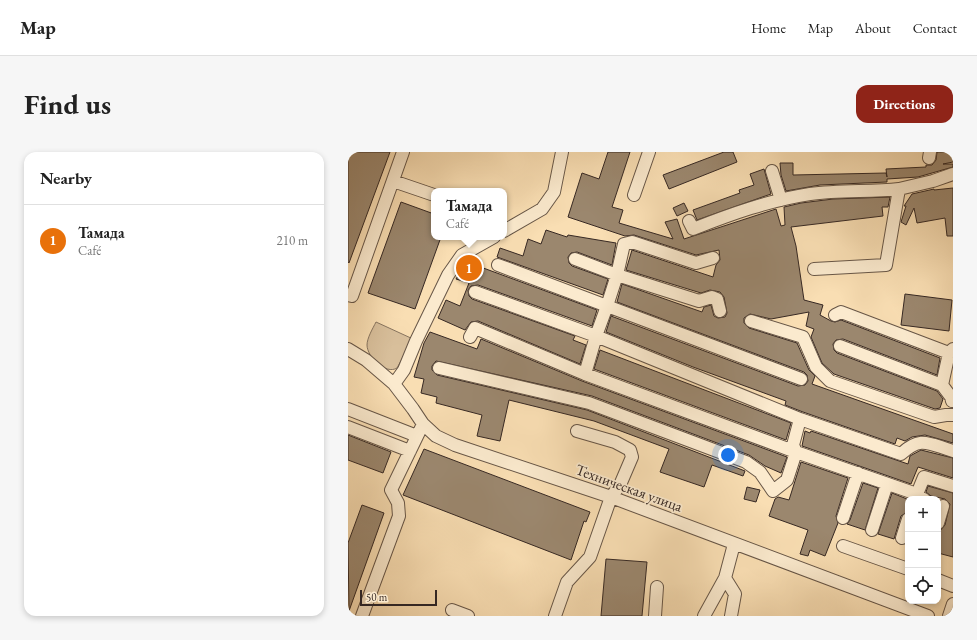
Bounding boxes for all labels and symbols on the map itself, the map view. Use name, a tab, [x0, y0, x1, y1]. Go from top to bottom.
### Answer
pin: 1	[456, 253, 482, 283]
your location	[718, 445, 738, 465]
street label: Техническая улица	[573, 459, 685, 516]
scale bar	[360, 588, 437, 607]

